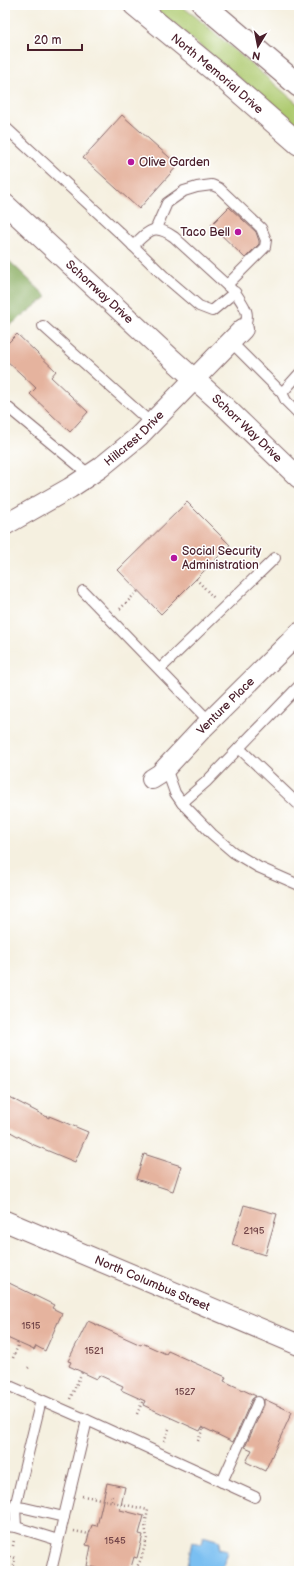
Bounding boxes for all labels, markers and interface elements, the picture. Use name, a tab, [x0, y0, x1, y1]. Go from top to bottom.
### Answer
scale bar	[28, 26, 82, 52]
north arrow	[238, 26, 278, 66]
street label: North Memorial Drive	[168, 31, 266, 117]
text: 20 m	[34, 33, 61, 48]
place label: Olive Garden	[139, 155, 210, 170]
marker: Olive Garden	[126, 157, 136, 167]
place label: Taco Bell	[180, 225, 230, 240]
marker: Taco Bell	[233, 227, 243, 237]
street label: Schorrway Drive	[62, 257, 136, 327]
street label: Schorr Way Drive	[209, 391, 285, 466]
street label: Hillcrest Drive	[101, 408, 167, 470]
place label: Social Security Administration	[182, 544, 262, 573]
marker: Social Security Administration	[169, 553, 179, 563]
street label: Venture Place	[194, 674, 258, 738]
house number: 2195	[243, 1225, 265, 1237]
street label: North Columbus Street	[92, 1253, 213, 1315]
house number: 1515	[21, 1320, 41, 1332]
house number: 1521	[84, 1345, 104, 1357]
house number: 1527	[175, 1386, 195, 1398]
house number: 1545	[104, 1535, 126, 1547]

